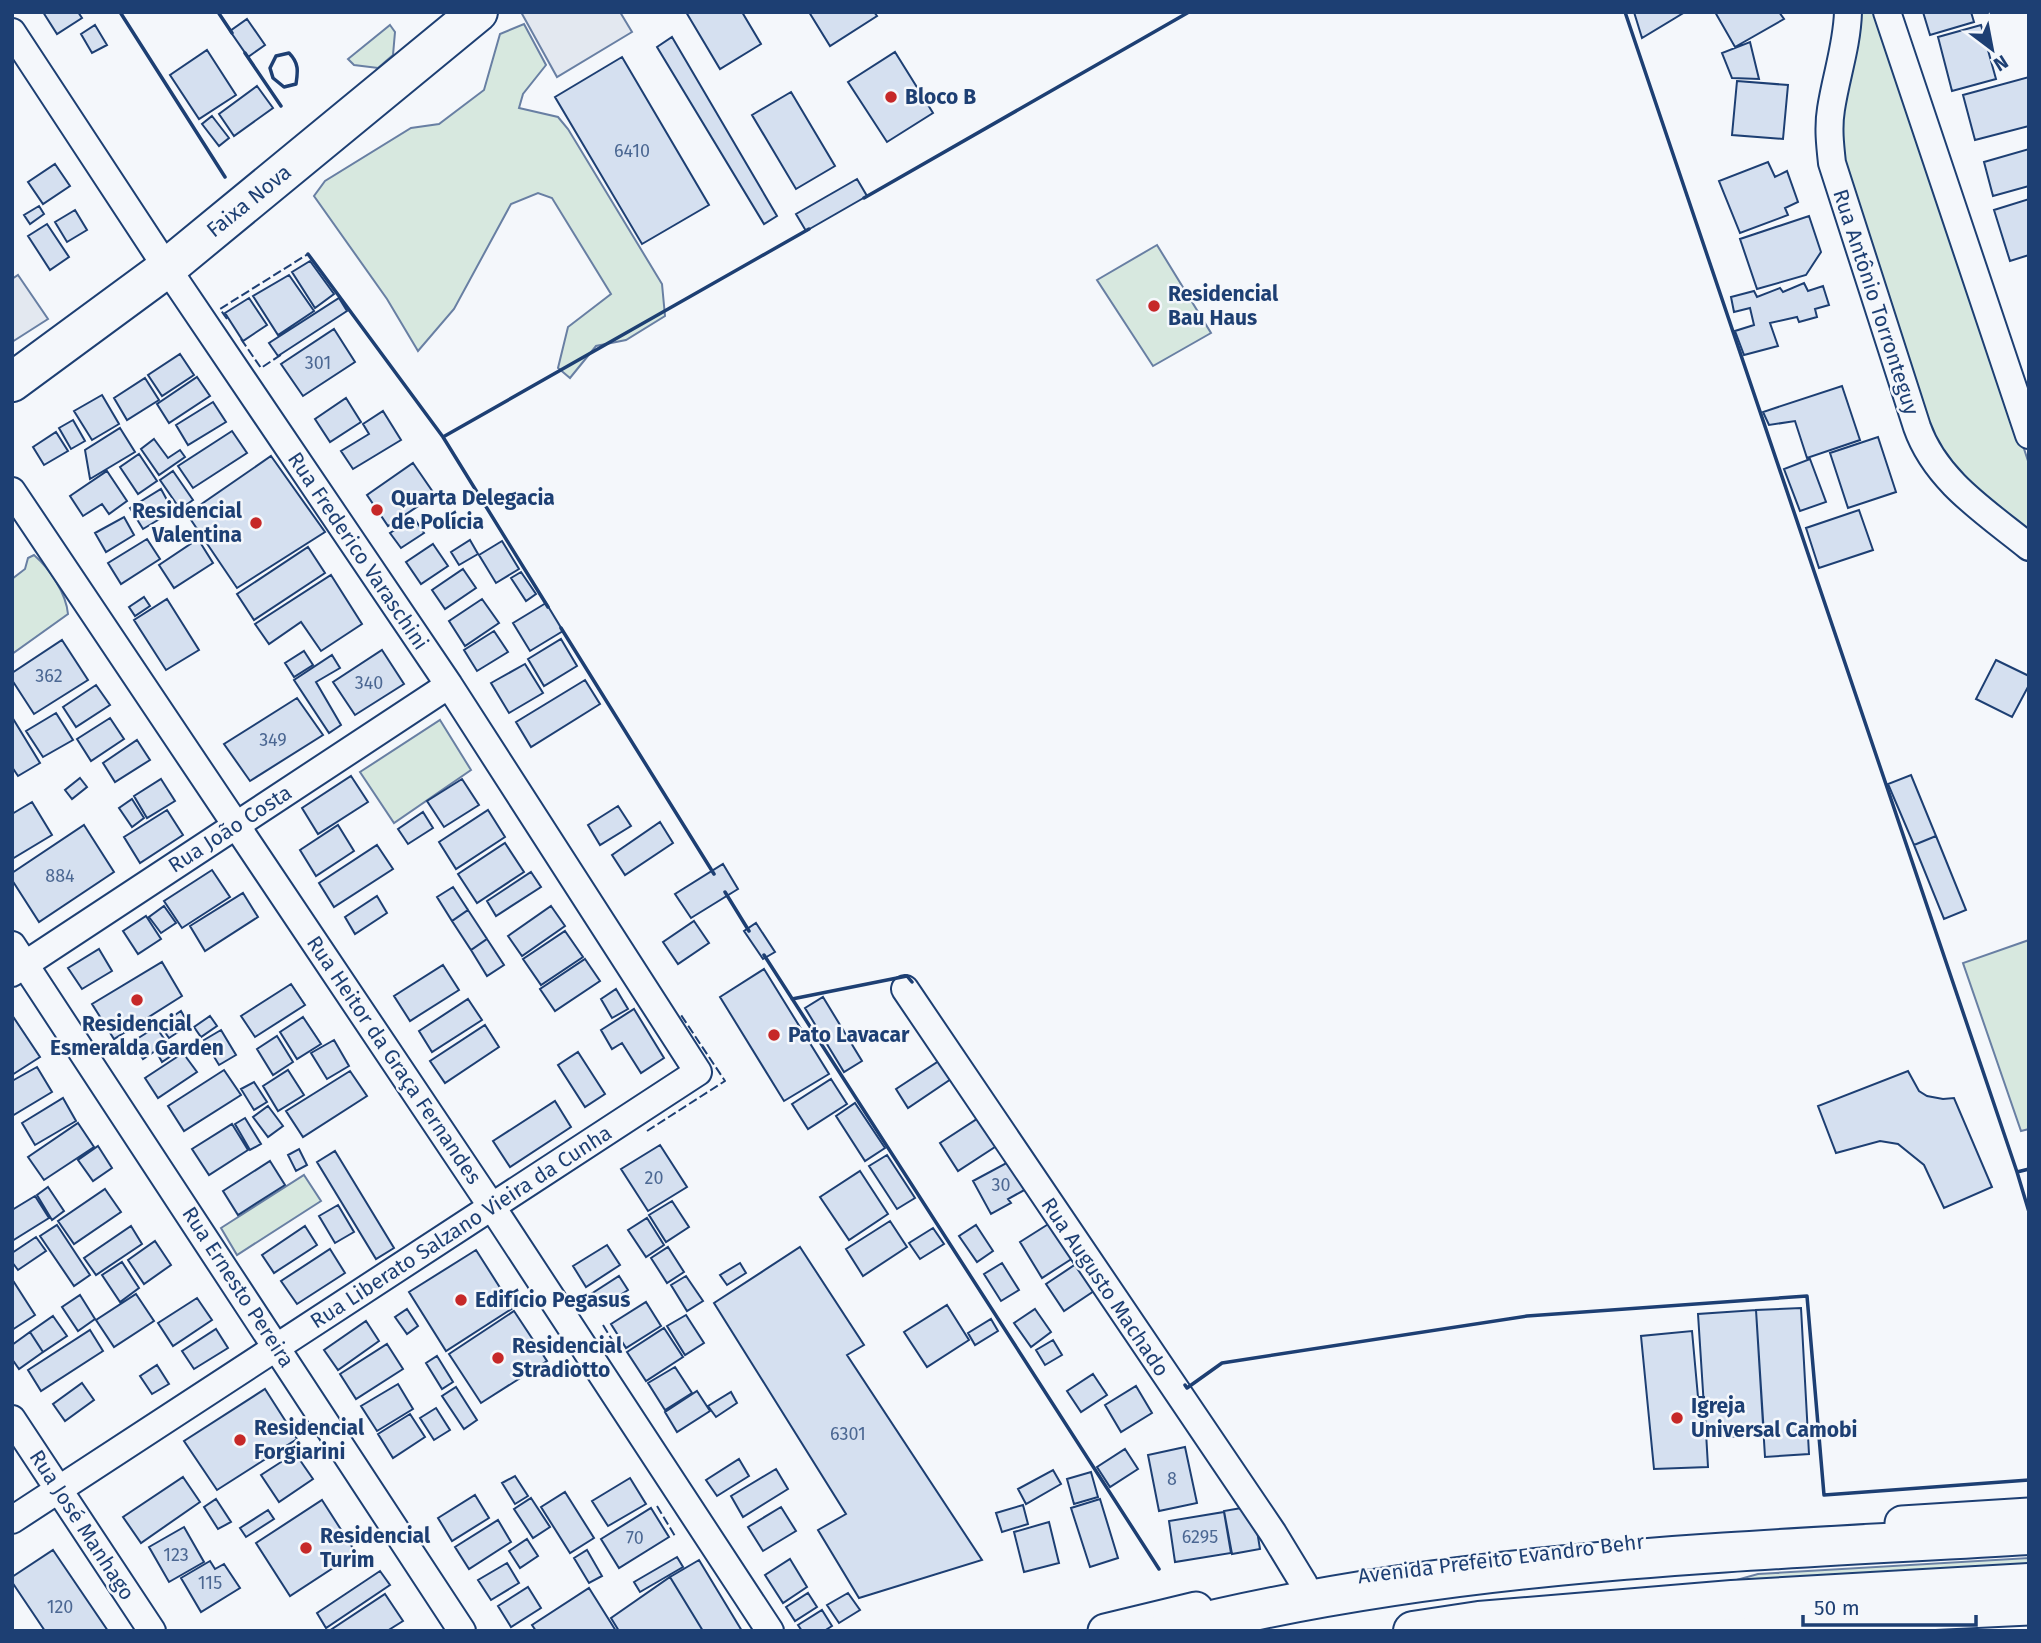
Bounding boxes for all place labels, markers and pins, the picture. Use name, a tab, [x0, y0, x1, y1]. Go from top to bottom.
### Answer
place label: Bloco B	[905, 84, 976, 110]
marker: Bloco B	[883, 89, 899, 105]
place label: Residencial Bau Haus	[1168, 281, 1279, 331]
marker: Residencial Bau Haus	[1146, 298, 1162, 314]
place label: Quarta Delegacia de Polícia	[391, 485, 555, 535]
place label: Residencial Valentina	[132, 498, 243, 548]
marker: Quarta Delegacia de Polícia	[369, 502, 385, 518]
marker: Residencial Valentina	[248, 515, 264, 531]
marker: Residencial Esmeralda Garden	[129, 992, 145, 1008]
place label: Residencial Esmeralda Garden	[50, 1011, 224, 1061]
place label: Pato Lavacar	[788, 1022, 910, 1048]
marker: Pato Lavacar	[766, 1027, 782, 1043]
place label: Edifício Pegasus	[475, 1287, 630, 1313]
marker: Edifício Pegasus	[453, 1292, 469, 1308]
place label: Residencial Stradiotto	[512, 1333, 623, 1383]
marker: Residencial Stradiotto	[490, 1350, 506, 1366]
place label: Igreja Universal Camobi	[1691, 1393, 1857, 1443]
marker: Igreja Universal Camobi	[1669, 1410, 1685, 1426]
place label: Residencial Forgiarini	[254, 1415, 365, 1465]
marker: Residencial Forgiarini	[232, 1432, 248, 1448]
place label: Residencial Turim	[320, 1523, 431, 1573]
marker: Residencial Turim	[298, 1540, 314, 1556]

